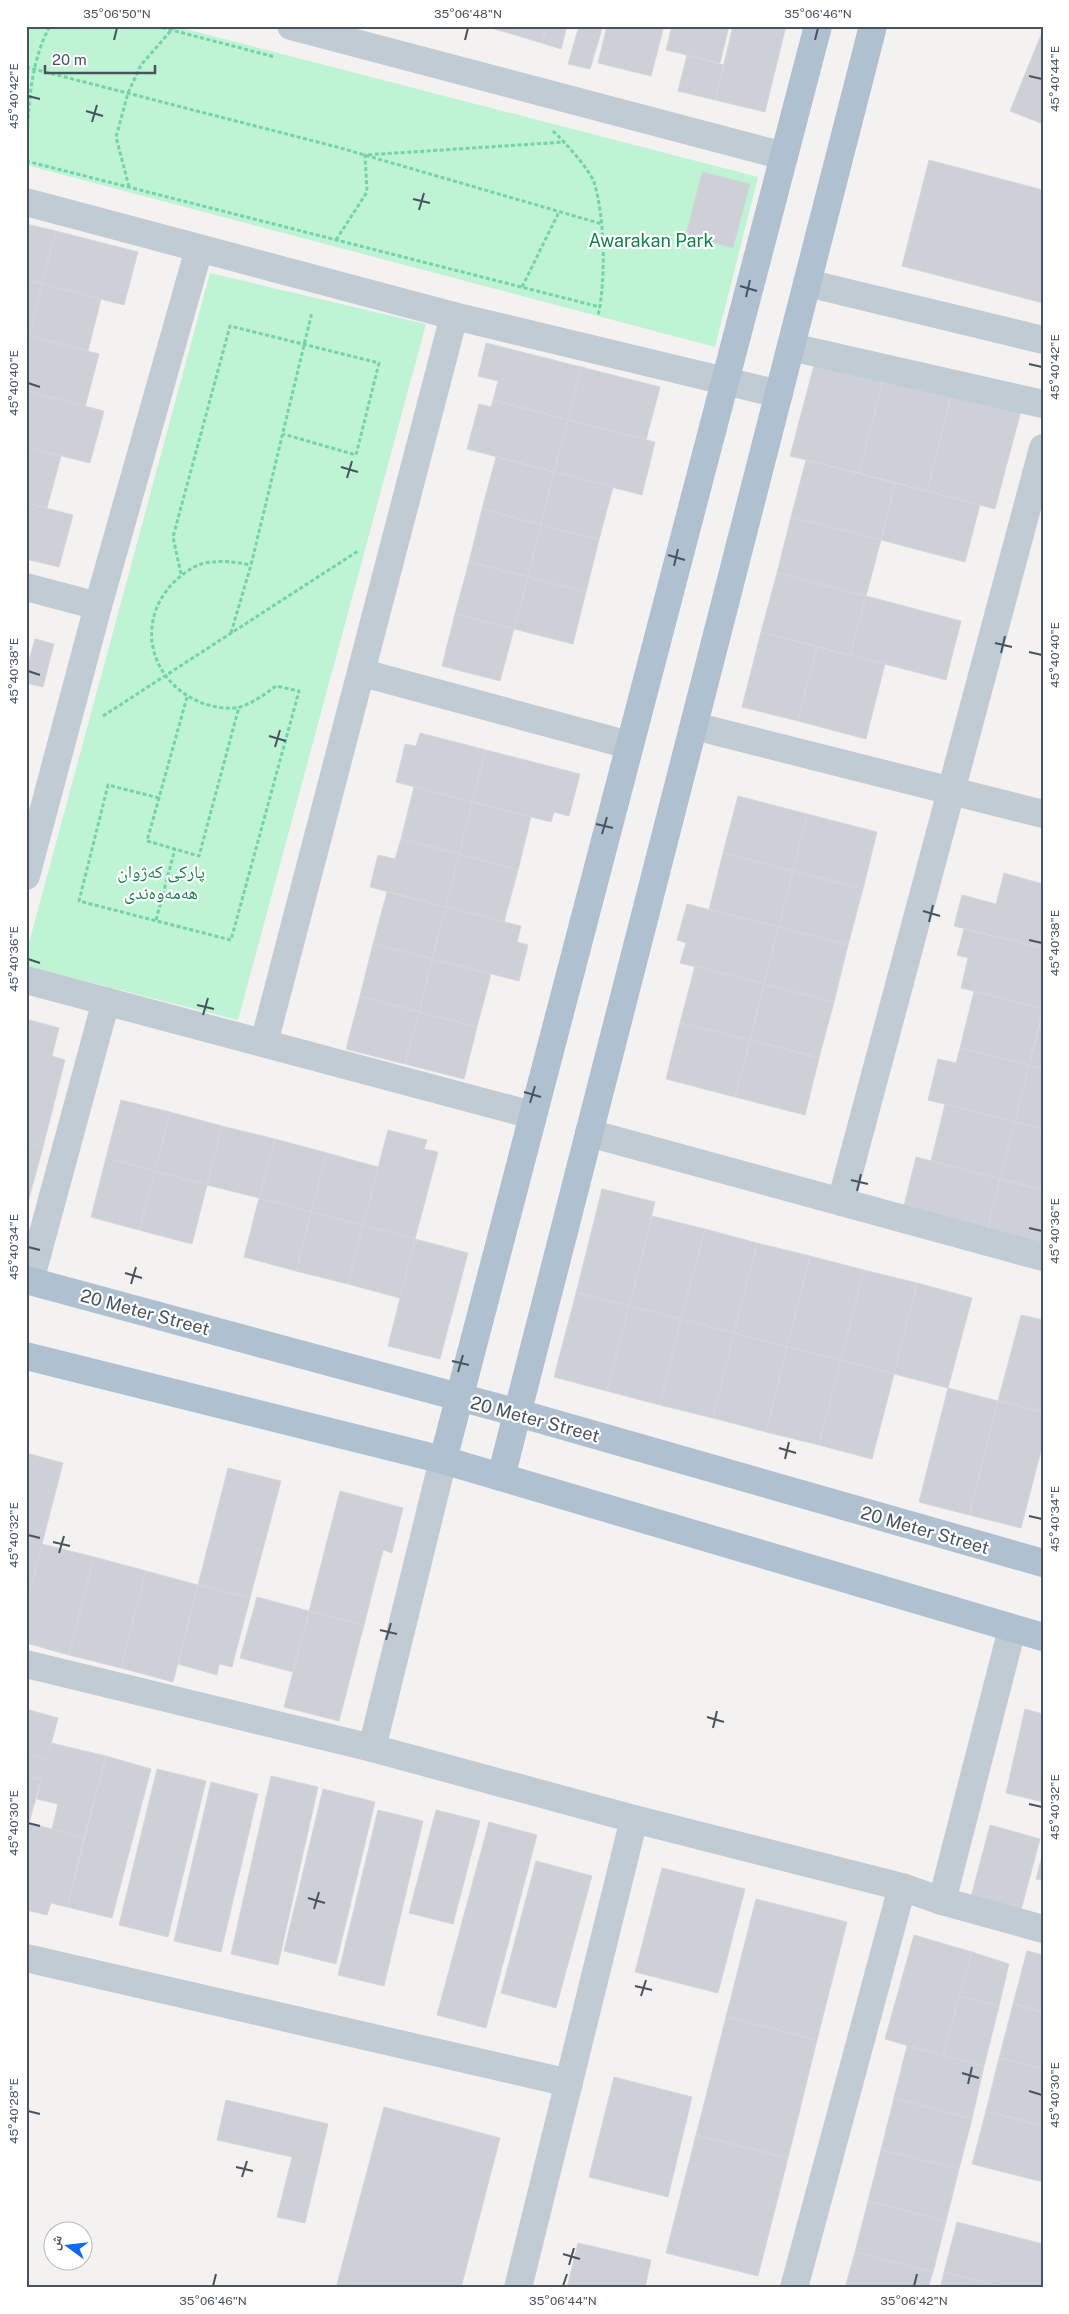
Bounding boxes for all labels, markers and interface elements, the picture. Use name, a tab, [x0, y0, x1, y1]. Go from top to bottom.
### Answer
text: 35°06'50"N	[83, 7, 151, 21]
text: 35°06'48"N	[434, 7, 502, 21]
text: 35°06'46"N	[784, 7, 852, 21]
scale bar	[45, 42, 155, 74]
text: 45°40'44"E	[1048, 46, 1062, 112]
text: 20 m	[52, 51, 87, 68]
text: 45°40'42"E	[7, 63, 21, 129]
park label: Awarakan Park	[588, 230, 714, 251]
text: 45°40'42"E	[1048, 334, 1062, 400]
text: 45°40'40"E	[7, 350, 21, 416]
text: 45°40'40"E	[1048, 622, 1062, 688]
text: 45°40'38"E	[7, 638, 21, 704]
park label: پارکی کەژوان هەمەوەندی	[117, 861, 205, 904]
text: 45°40'38"E	[1048, 910, 1062, 976]
text: 45°40'36"E	[7, 926, 21, 992]
text: 45°40'36"E	[1048, 1198, 1062, 1264]
text: 45°40'34"E	[7, 1214, 21, 1280]
street label: 20 Meter Street	[78, 1285, 212, 1339]
street label: 20 Meter Street	[468, 1392, 602, 1446]
text: 45°40'34"E	[1048, 1486, 1062, 1552]
text: 45°40'32"E	[7, 1502, 21, 1568]
street label: 20 Meter Street	[858, 1502, 992, 1558]
text: 45°40'32"E	[1048, 1774, 1062, 1840]
text: 45°40'30"E	[7, 1790, 21, 1856]
text: 45°40'30"E	[1048, 2062, 1062, 2128]
text: 45°40'28"E	[7, 2078, 21, 2144]
north arrow	[42, 2222, 92, 2272]
text: ش	[46, 2233, 66, 2252]
text: 35°06'46"N	[179, 2294, 247, 2308]
text: 35°06'44"N	[529, 2294, 597, 2308]
text: 35°06'42"N	[880, 2294, 948, 2308]

